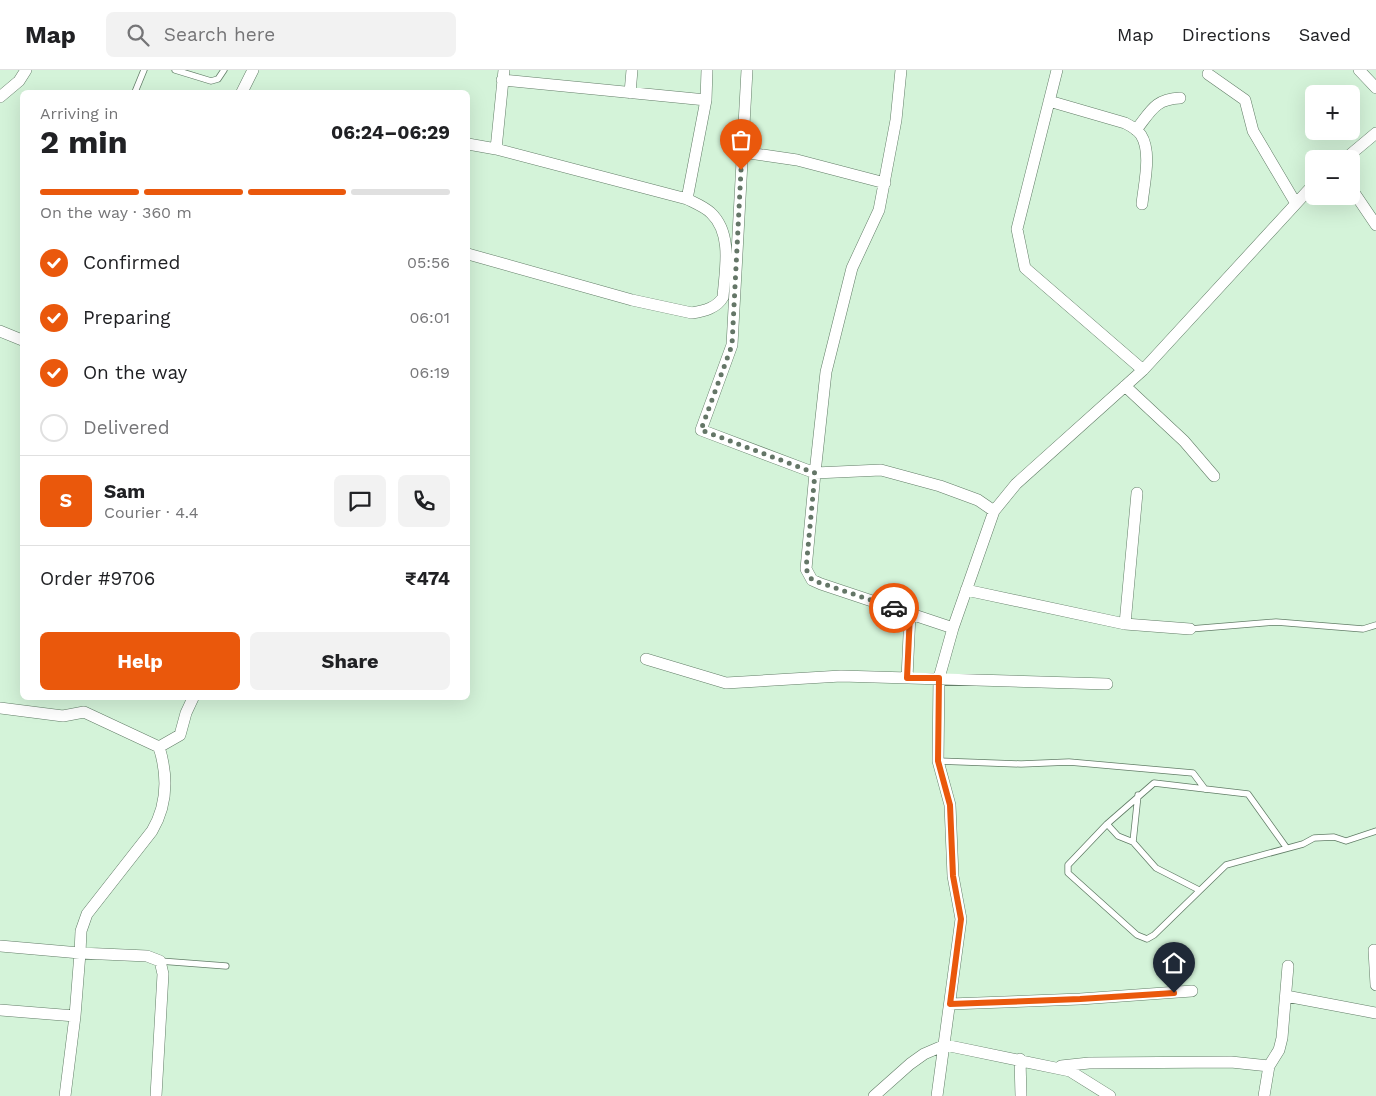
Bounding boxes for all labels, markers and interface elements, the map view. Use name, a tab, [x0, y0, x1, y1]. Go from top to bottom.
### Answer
search box	[106, 12, 456, 57]
text: Map	[25, 21, 76, 49]
icon: search	[124, 21, 152, 49]
text: Search here	[164, 23, 275, 46]
text: Map	[1117, 24, 1154, 45]
text: Directions	[1182, 24, 1271, 45]
text: Saved	[1299, 24, 1351, 45]
map controls	[1305, 85, 1360, 205]
button: +	[1305, 85, 1360, 140]
text: Arriving in	[40, 104, 118, 123]
pin	[720, 119, 762, 170]
text: 06:24–06:29	[331, 121, 450, 144]
text: 2 min	[40, 123, 128, 161]
icon: bag	[727, 126, 755, 154]
button: −	[1305, 150, 1360, 205]
text: On the way · 360 m	[40, 203, 192, 222]
icon: check	[40, 249, 68, 277]
text: Confirmed	[83, 251, 180, 274]
text: 05:56	[407, 253, 450, 272]
icon: check	[40, 304, 68, 332]
text: Preparing	[83, 306, 170, 329]
text: 06:01	[409, 308, 450, 327]
icon: check	[40, 359, 68, 387]
text: On the way	[83, 361, 187, 384]
text: 06:19	[409, 363, 450, 382]
text: Delivered	[83, 416, 170, 439]
button: chat	[334, 475, 386, 527]
button: phone	[398, 475, 450, 527]
text: Sam	[104, 480, 145, 503]
text: S	[60, 489, 72, 512]
text: Courier · 4.4	[104, 503, 199, 522]
text: Order #9706	[40, 567, 155, 590]
text: ₹474	[405, 567, 450, 590]
courier	[869, 583, 919, 633]
icon: car	[880, 594, 908, 622]
button: Help	[40, 632, 240, 690]
button: Share	[250, 632, 450, 690]
pin	[1153, 942, 1195, 993]
icon: home	[1160, 949, 1188, 977]

